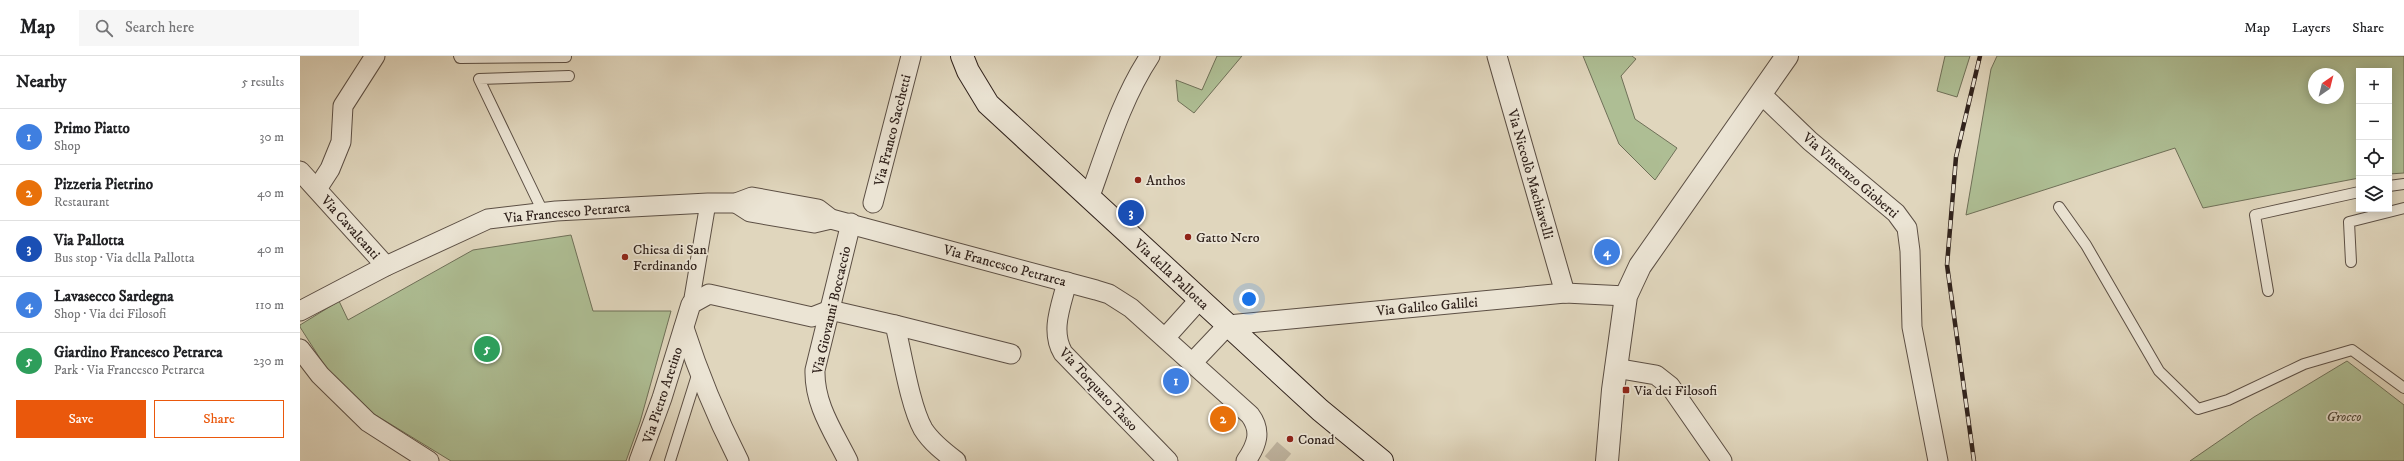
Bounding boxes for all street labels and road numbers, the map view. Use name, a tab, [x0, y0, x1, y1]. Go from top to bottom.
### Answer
street label: Via Franco Sacchetti	[870, 72, 916, 189]
street label: Via Niccolò Machiavelli	[1503, 106, 1557, 242]
street label: Via Vincenzo Gioberti	[1798, 128, 1903, 223]
street label: Via Cavalcanti	[316, 191, 384, 264]
street label: Via Francesco Petrarca	[502, 199, 631, 228]
street label: Via della Pallotta	[1129, 235, 1212, 314]
street label: Via Francesco Petrarca	[940, 241, 1068, 291]
street label: Via Giovanni Boccaccio	[808, 244, 856, 377]
street label: Via Galileo Galilei	[1375, 294, 1479, 320]
street label: Via Torquato Tasso	[1054, 343, 1142, 435]
street label: Via Pietro Aretino	[639, 345, 687, 447]

